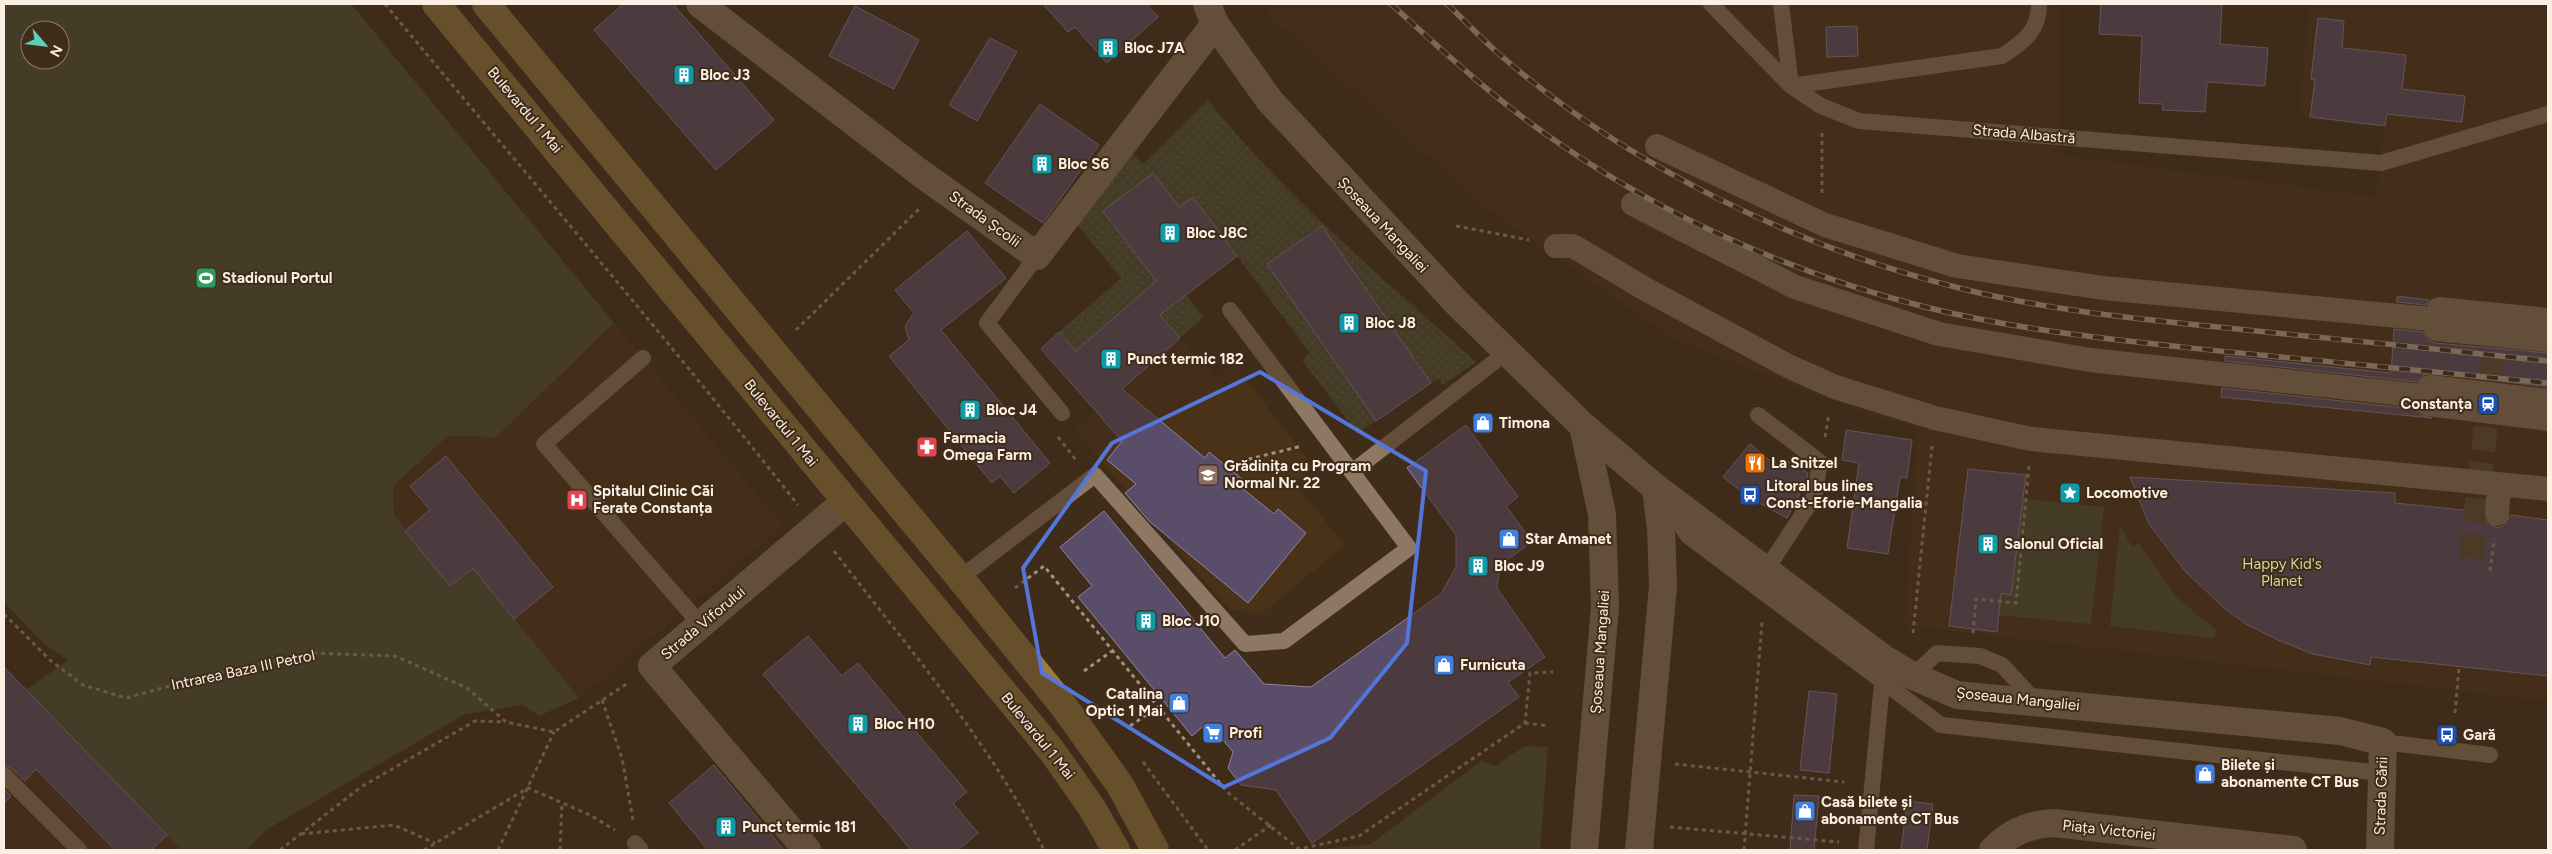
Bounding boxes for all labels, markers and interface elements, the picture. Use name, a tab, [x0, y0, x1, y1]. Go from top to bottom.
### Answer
north arrow	[20, 20, 70, 70]
building icon: Bloc J7A	[1096, 36, 1120, 60]
place label: Bloc J7A	[1124, 39, 1185, 57]
text: N	[46, 42, 66, 60]
street label: Bulevardul 1 Mai	[484, 63, 566, 157]
building icon: Bloc J3	[672, 63, 696, 87]
place label: Bloc J3	[700, 66, 750, 84]
street label: Strada Albastră	[1972, 121, 2076, 147]
building icon: Bloc S6	[1030, 152, 1054, 176]
place label: Bloc S6	[1058, 155, 1109, 173]
street label: Șoseaua Mangaliei	[1334, 173, 1432, 277]
street label: Strada Școlii	[946, 187, 1024, 251]
building icon: Bloc J8C	[1158, 221, 1182, 245]
place label: Bloc J8C	[1186, 224, 1248, 242]
sports icon: Stadionul Portul	[194, 266, 218, 290]
place label: Stadionul Portul	[222, 269, 332, 287]
building icon: Bloc J8	[1337, 311, 1361, 335]
place label: Bloc J8	[1365, 314, 1416, 332]
building icon: Punct termic 182	[1099, 347, 1123, 371]
place label: Punct termic 182	[1127, 350, 1244, 368]
street label: Bulevardul 1 Mai	[740, 376, 822, 470]
station icon: Constanța	[2476, 392, 2500, 416]
place label: Constanța	[2401, 395, 2472, 413]
building icon: Bloc J4	[958, 398, 982, 422]
place label: Bloc J4	[986, 401, 1038, 419]
shop icon: Timona	[1471, 411, 1495, 435]
place label: Timona	[1499, 414, 1550, 432]
place label: Farmacia Omega Farm	[943, 429, 1032, 464]
pharmacy icon: Farmacia Omega Farm	[915, 435, 939, 459]
restaurant icon: La Snitzel	[1743, 451, 1767, 475]
place label: La Snitzel	[1771, 454, 1837, 472]
place label: Grădinița cu Program Normal Nr. 22	[1224, 457, 1371, 492]
school or university icon: Grădinița cu Program Normal Nr. 22	[1196, 463, 1220, 487]
place label: Litoral bus lines Const-Eforie-Mangalia	[1766, 477, 1923, 512]
place icon: Locomotive	[2058, 481, 2082, 505]
place label: Spitalul Clinic Căi Ferate Constanța	[593, 482, 714, 517]
bus stop icon: Litoral bus lines Const-Eforie-Mangalia	[1738, 483, 1762, 507]
place label: Locomotive	[2086, 484, 2169, 502]
hospital icon: Spitalul Clinic Căi Ferate Constanța	[565, 488, 589, 512]
shop icon: Star Amanet	[1497, 527, 1521, 551]
place label: Star Amanet	[1525, 530, 1612, 548]
building icon: Salonul Oficial	[1976, 532, 2000, 556]
place label: Salonul Oficial	[2004, 535, 2103, 553]
building icon: Bloc J9	[1466, 554, 1490, 578]
park label: Happy Kid's Planet	[2242, 555, 2322, 590]
place label: Bloc J9	[1494, 557, 1545, 575]
street label: Strada Viforului	[657, 583, 749, 663]
street label: Șoseaua Mangaliei	[1587, 589, 1613, 715]
building icon: Bloc J10	[1134, 609, 1158, 633]
place label: Bloc J10	[1162, 612, 1220, 630]
street label: Intrarea Baza III Petrol	[170, 646, 316, 694]
shop icon: Furnicuta	[1432, 653, 1456, 677]
place label: Furnicuta	[1460, 656, 1525, 674]
street label: Șoseaua Mangaliei	[1955, 684, 2081, 714]
place label: Catalina Optic 1 Mai	[1086, 685, 1163, 720]
street label: Bulevardul 1 Mai	[997, 689, 1079, 783]
shop icon: Catalina Optic 1 Mai	[1167, 691, 1191, 715]
building icon: Bloc H10	[846, 712, 870, 736]
place label: Bloc H10	[874, 715, 935, 733]
supermarket icon: Profi	[1201, 721, 1225, 745]
bus stop icon: Gară	[2435, 723, 2459, 747]
place label: Profi	[1229, 724, 1262, 742]
place label: Gară	[2463, 726, 2496, 744]
place label: Bilete și abonamente CT Bus	[2221, 756, 2359, 791]
street label: Strada Gării	[2371, 756, 2391, 836]
shop icon: Bilete și abonamente CT Bus	[2193, 762, 2217, 786]
place label: Casă bilete și abonamente CT Bus	[1821, 793, 1959, 828]
shop icon: Casă bilete și abonamente CT Bus	[1793, 799, 1817, 823]
building icon: Punct termic 181	[714, 815, 738, 839]
street label: Piața Victoriei	[2062, 816, 2156, 844]
place label: Punct termic 181	[742, 818, 856, 836]

